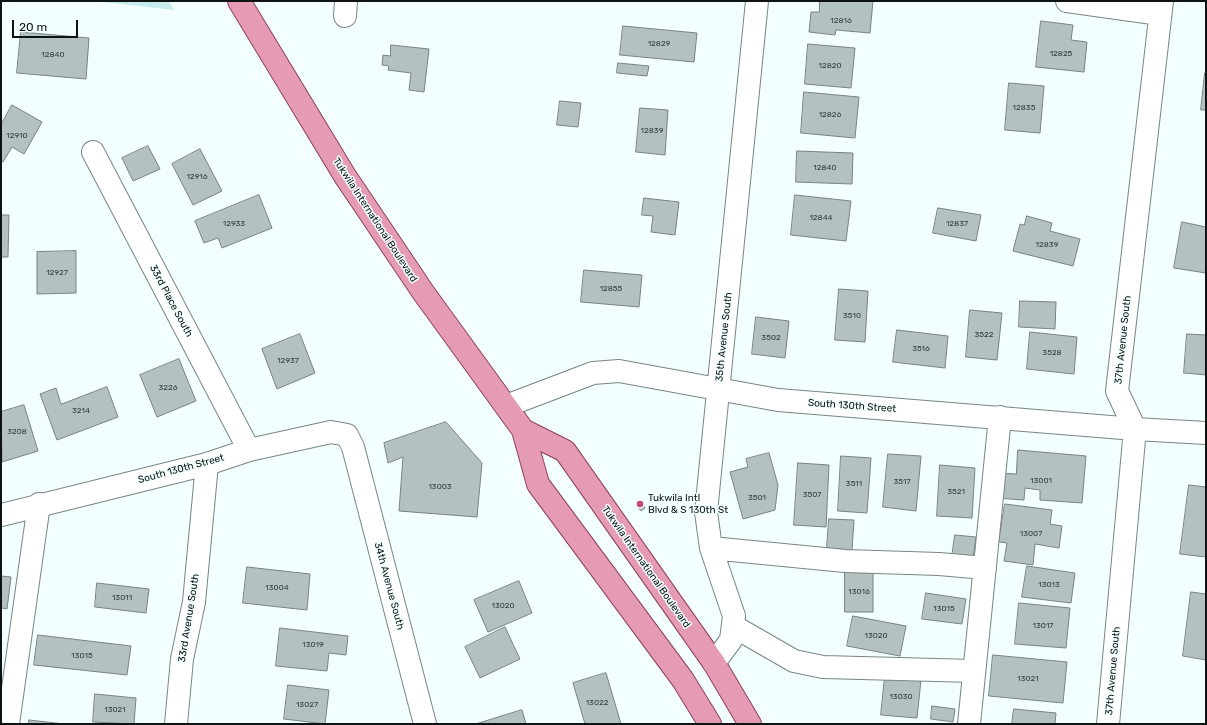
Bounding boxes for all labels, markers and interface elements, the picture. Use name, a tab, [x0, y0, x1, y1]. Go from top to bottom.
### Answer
scale bar	[14, 12, 80, 38]
house number: 12816	[830, 16, 852, 26]
text: 20 m	[19, 20, 47, 34]
house number: 12829	[648, 39, 670, 49]
house number: 12825	[1050, 49, 1072, 59]
house number: 12840	[41, 50, 65, 60]
house number: 12820	[819, 61, 841, 71]
house number: 12835	[1013, 103, 1035, 113]
house number: 12826	[819, 110, 841, 120]
house number: 12839	[641, 126, 663, 136]
house number: 12910	[6, 131, 28, 141]
street label: Tukwila International Boulevard	[330, 156, 420, 284]
house number: 12840	[813, 163, 837, 173]
house number: 12916	[186, 172, 208, 182]
house number: 12844	[809, 213, 833, 223]
house number: 12933	[223, 219, 245, 229]
house number: 12837	[946, 219, 968, 229]
house number: 12839	[1036, 240, 1058, 250]
street label: 33rd Place South	[147, 263, 195, 339]
house number: 12927	[46, 268, 68, 278]
house number: 12855	[600, 284, 622, 294]
street label: 35th Avenue South	[713, 292, 735, 382]
street label: 37th Avenue South	[1112, 295, 1134, 385]
house number: 3510	[843, 311, 861, 321]
house number: 3522	[975, 330, 993, 340]
house number: 3502	[761, 333, 781, 343]
house number: 3516	[912, 344, 930, 354]
house number: 3528	[1042, 348, 1062, 358]
house number: 12937	[277, 356, 299, 366]
house number: 3226	[158, 383, 178, 393]
street label: South 130th Street	[807, 397, 897, 415]
house number: 3214	[72, 406, 90, 416]
house number: 3208	[7, 427, 27, 437]
street label: South 130th Street	[137, 452, 225, 486]
house number: 13001	[1030, 476, 1052, 486]
house number: 3517	[894, 477, 910, 487]
house number: 3511	[846, 479, 862, 489]
house number: 13003	[428, 482, 452, 492]
house number: 3521	[947, 487, 965, 497]
house number: 3507	[803, 490, 821, 500]
place label: Tukwila Intl Blvd & S 130th St	[648, 492, 728, 516]
house number: 3501	[748, 493, 766, 503]
marker: Tukwila Intl Blvd & S 130th St	[635, 499, 645, 509]
street label: Tukwila International Boulevard	[599, 504, 693, 630]
house number: 13007	[1020, 529, 1042, 539]
street label: 34th Avenue South	[372, 541, 406, 631]
street label: 33rd Avenue South	[176, 573, 202, 663]
house number: 13013	[1038, 580, 1060, 590]
house number: 13004	[265, 583, 289, 593]
house number: 13016	[848, 587, 870, 597]
house number: 13011	[112, 593, 132, 603]
house number: 13020	[491, 601, 515, 611]
house number: 13015	[933, 604, 955, 614]
house number: 13017	[1033, 621, 1053, 631]
street label: 37th Avenue South	[1103, 626, 1123, 716]
house number: 13020	[864, 631, 888, 641]
house number: 13019	[302, 640, 324, 650]
house number: 13015	[71, 651, 93, 661]
house number: 13021	[1017, 674, 1039, 684]
house number: 13030	[889, 692, 913, 702]
house number: 13022	[586, 698, 608, 708]
house number: 13027	[296, 700, 318, 710]
house number: 13021	[104, 705, 126, 715]

